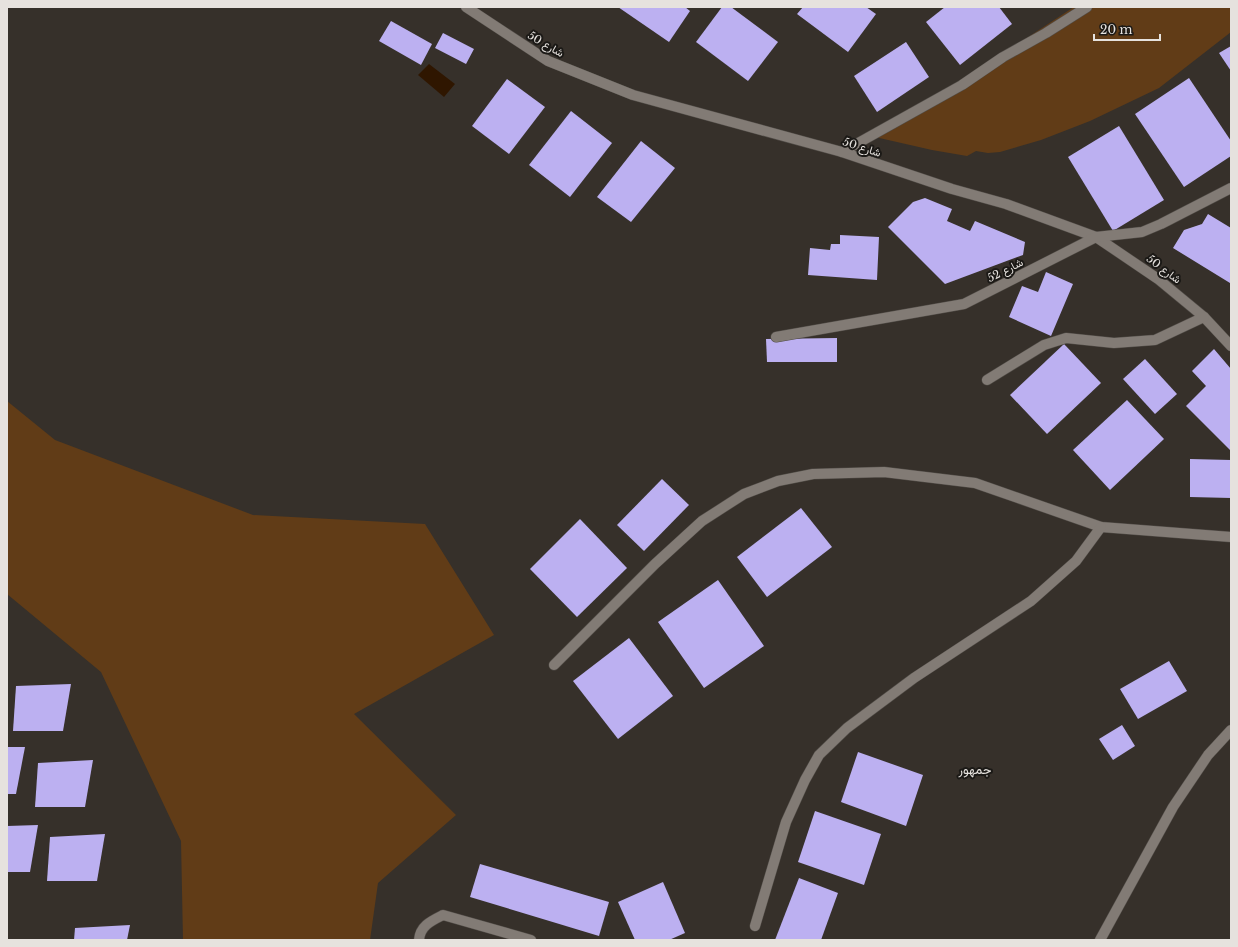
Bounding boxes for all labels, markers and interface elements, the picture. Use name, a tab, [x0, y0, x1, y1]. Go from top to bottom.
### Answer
scale bar	[1094, 16, 1160, 42]
text: 20 m	[1100, 22, 1132, 37]
street label: شارع 50	[525, 28, 567, 61]
street label: شارع 50	[841, 134, 883, 161]
street label: شارع 50	[1143, 252, 1184, 287]
street label: شارع 52	[985, 255, 1026, 286]
district label: جمهور	[958, 761, 992, 778]

